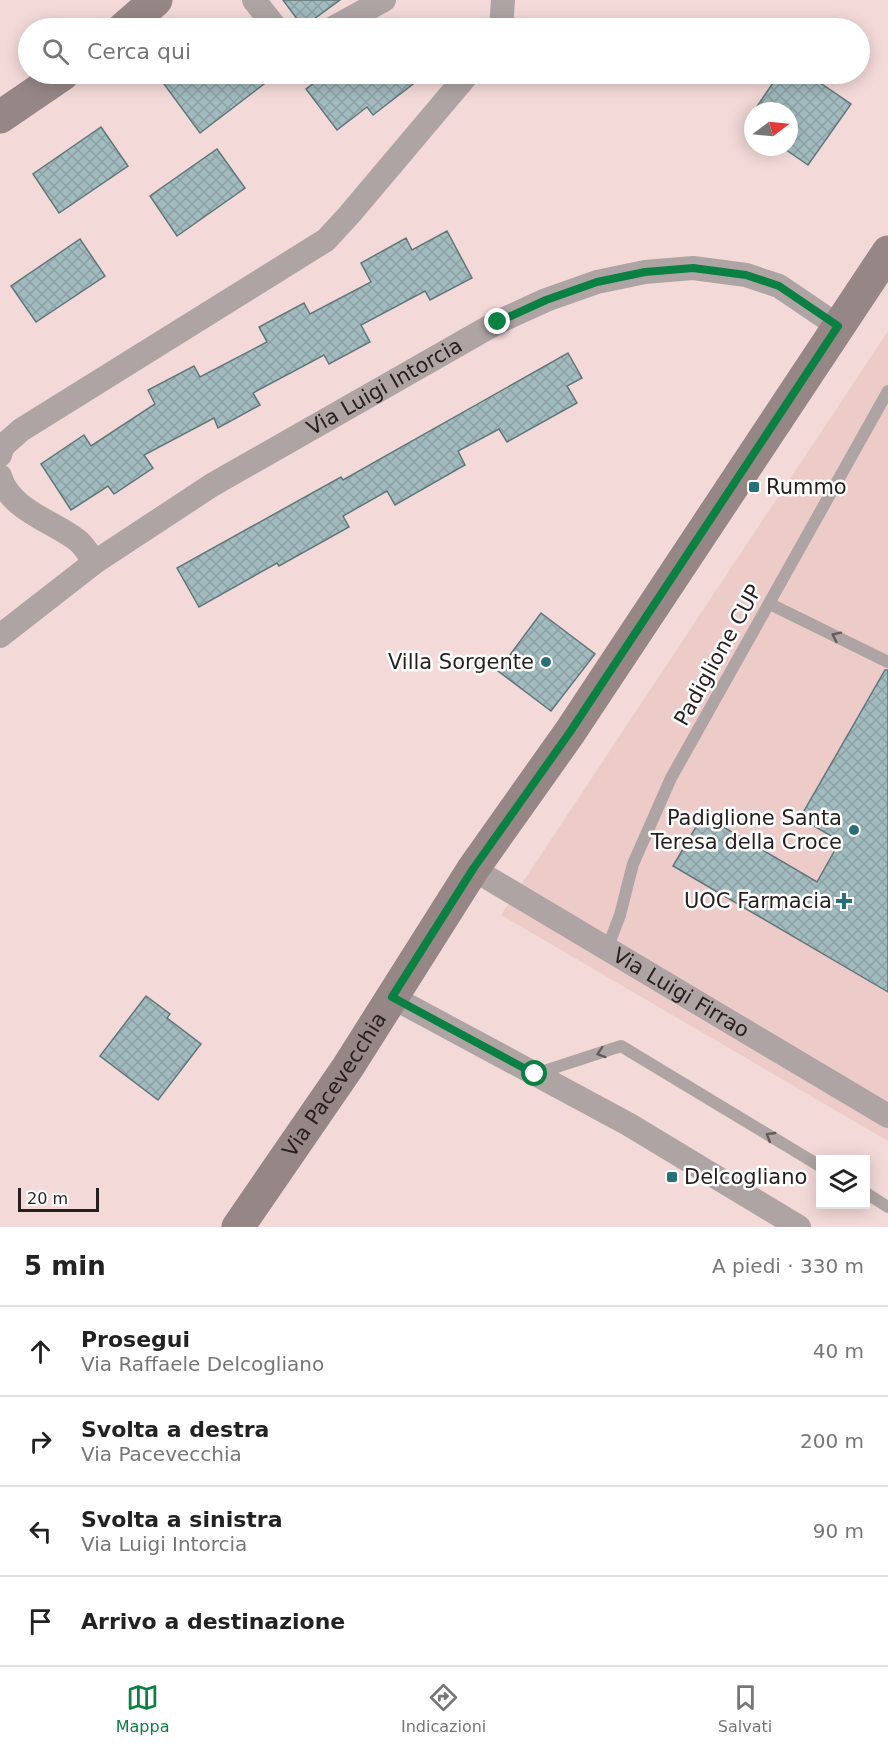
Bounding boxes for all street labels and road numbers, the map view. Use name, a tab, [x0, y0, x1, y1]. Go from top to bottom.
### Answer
street label: Via Luigi Intorcia	[303, 333, 466, 440]
street label: Padiglione CUP	[669, 580, 767, 730]
street label: Via Luigi Firrao	[608, 943, 754, 1043]
street label: Via Pacevecchia	[278, 1008, 391, 1162]

